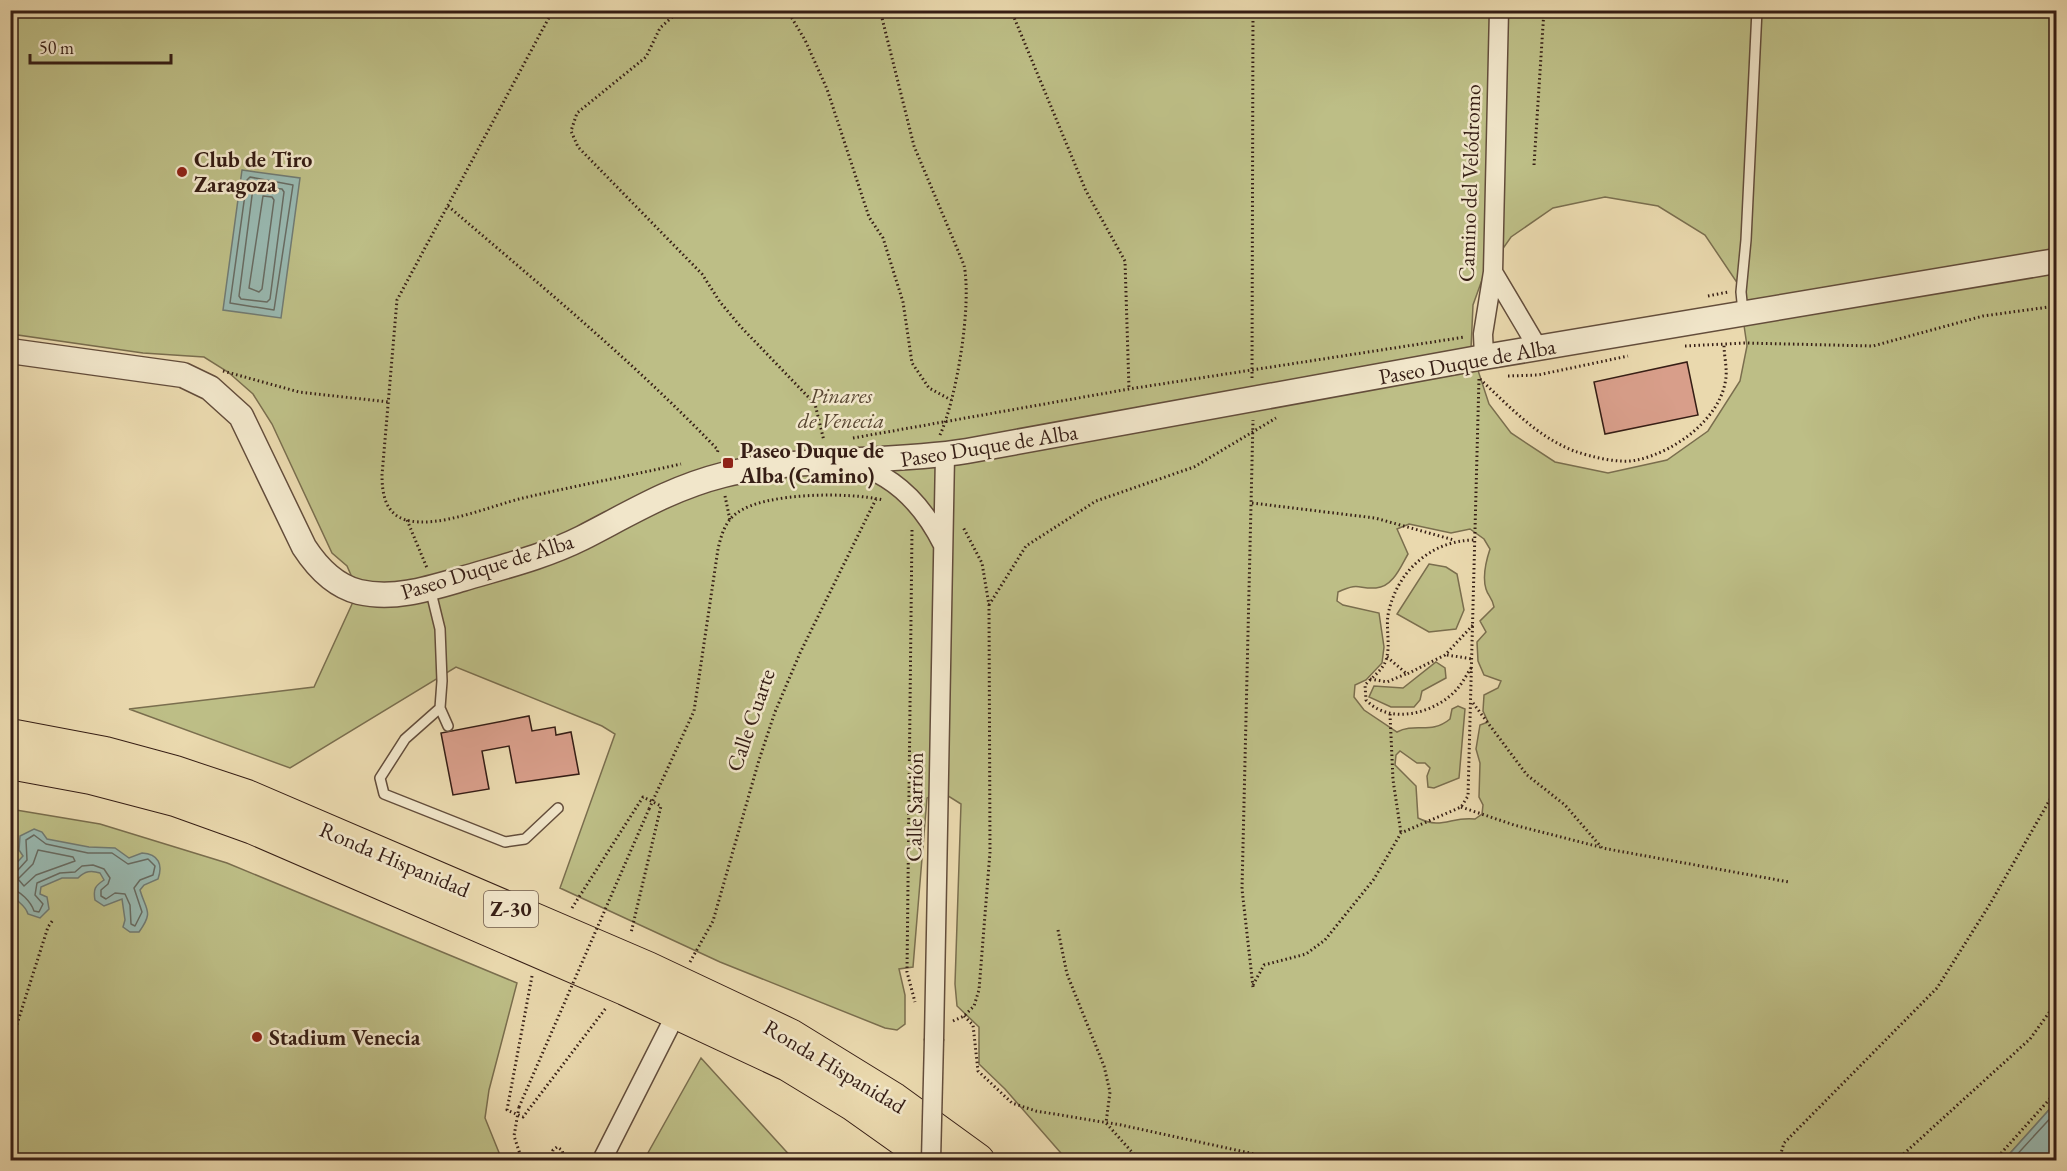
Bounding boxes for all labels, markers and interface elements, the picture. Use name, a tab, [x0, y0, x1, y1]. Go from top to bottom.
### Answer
scale bar	[30, 27, 171, 65]
text: 50 m	[39, 36, 74, 59]
street label: Camino del Velódromo	[1452, 84, 1487, 282]
place label: Club de Tiro Zaragoza	[194, 145, 312, 199]
marker: Club de Tiro Zaragoza	[175, 165, 189, 179]
street label: Paseo Duque de Alba	[1376, 332, 1558, 391]
park label: Pinares de Venecia	[798, 381, 884, 435]
street label: Paseo Duque de Alba	[898, 417, 1080, 474]
place label: Paseo Duque de Alba (Camino)	[739, 436, 884, 490]
marker: Paseo Duque de Alba (Camino)	[721, 456, 735, 470]
street label: Paseo Duque de Alba	[397, 526, 577, 607]
street label: Calle Cuarte	[719, 665, 782, 775]
street label: Calle Sarrión	[899, 752, 930, 862]
street label: Ronda Hispanidad	[315, 815, 475, 905]
road number: Z-30	[484, 891, 538, 927]
street label: Ronda Hispanidad	[758, 1013, 912, 1121]
place label: Stadium Venecia	[269, 1023, 421, 1052]
marker: Stadium Venecia	[250, 1030, 264, 1044]

